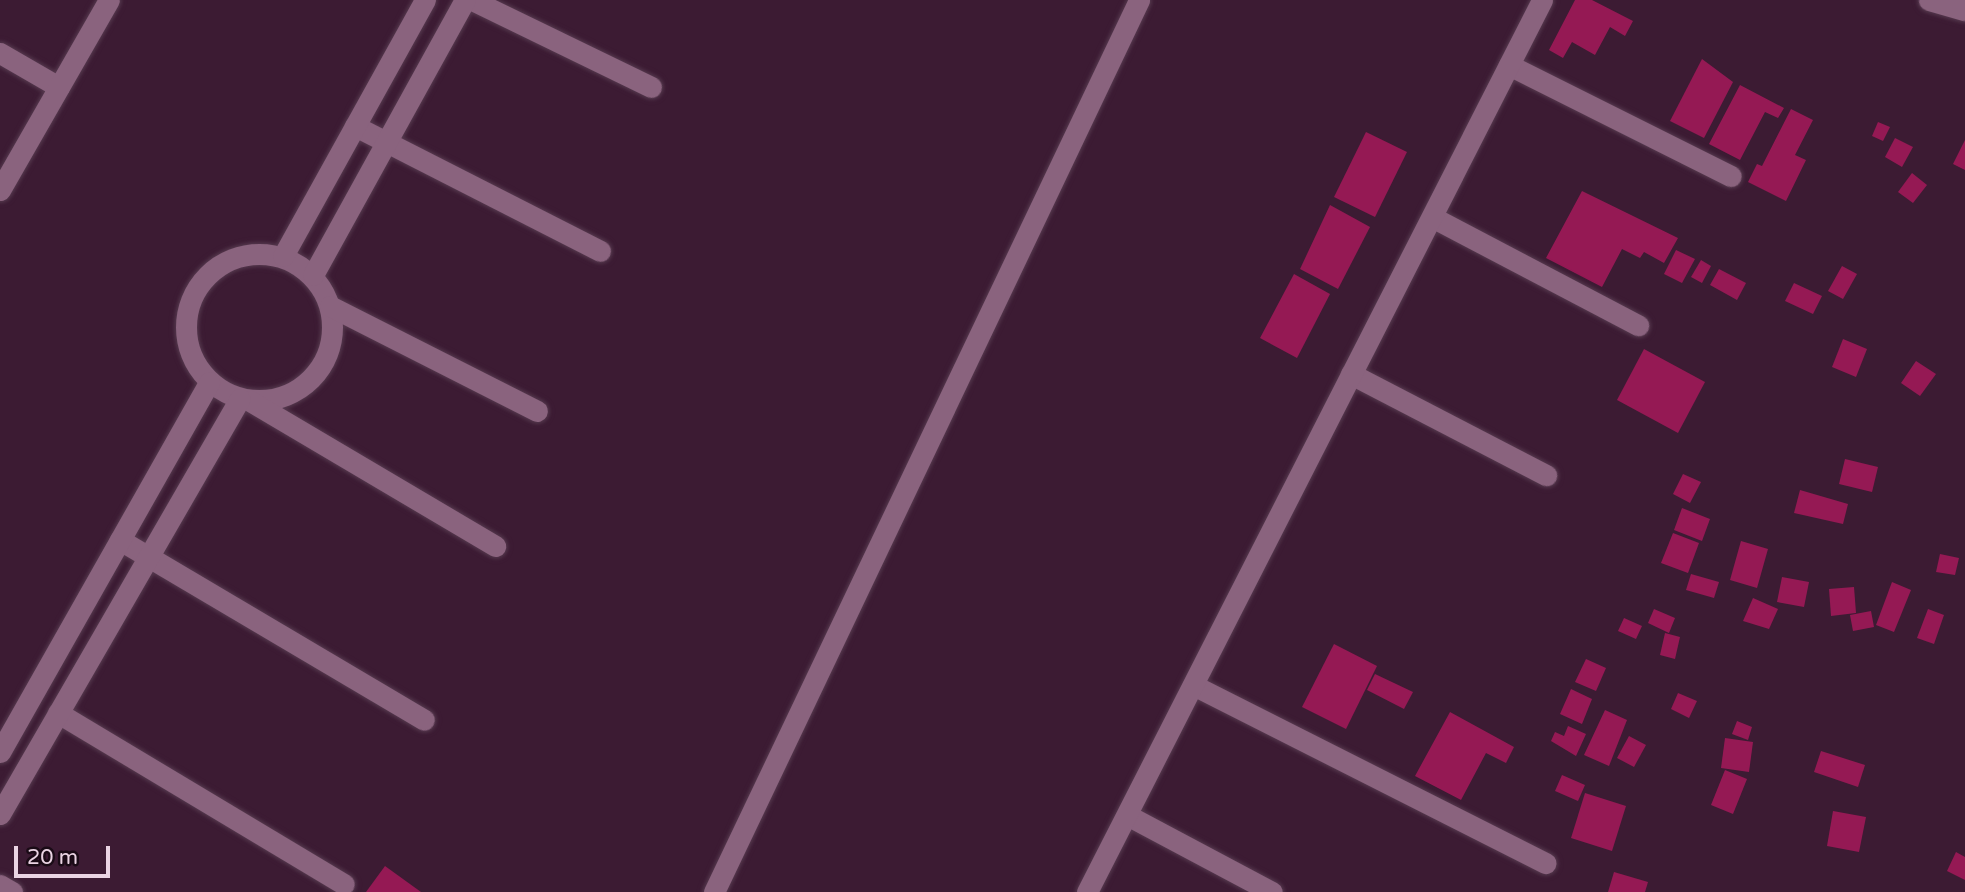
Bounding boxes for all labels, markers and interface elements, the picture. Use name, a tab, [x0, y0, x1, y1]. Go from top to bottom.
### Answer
scale bar	[18, 832, 114, 876]
text: 20 m	[27, 845, 78, 870]

